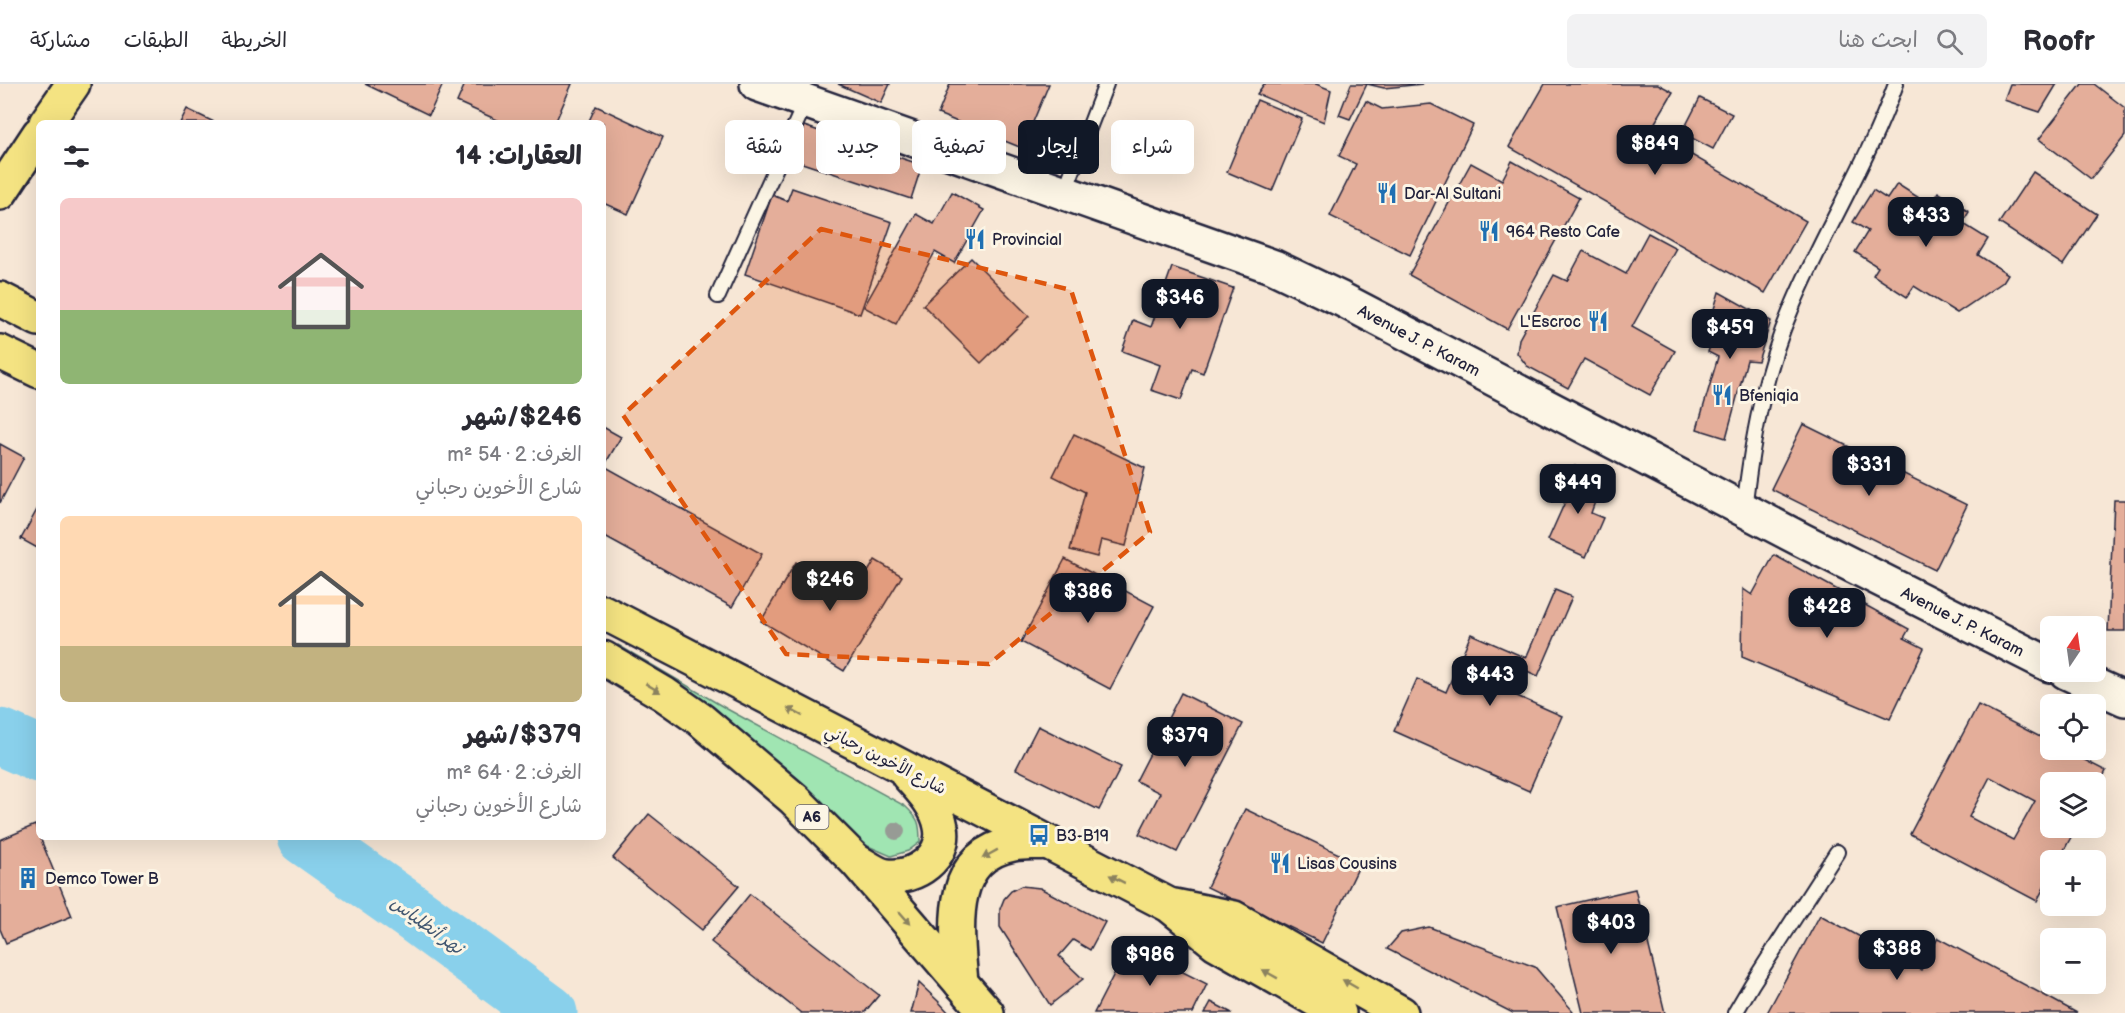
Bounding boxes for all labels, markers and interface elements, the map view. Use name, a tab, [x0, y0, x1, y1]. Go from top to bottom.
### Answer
search box	[1567, 14, 1987, 68]
icon: search	[1933, 25, 1966, 58]
text: Roofr	[2023, 25, 2095, 58]
text: ابحث هنا	[1838, 27, 1918, 54]
text: مشاركة	[30, 28, 91, 53]
text: الطبقات	[124, 28, 189, 53]
text: الخريطة	[222, 28, 287, 53]
chip: شقة	[725, 120, 804, 174]
chip: جديد	[816, 120, 900, 174]
chip: تصفية	[912, 120, 1006, 174]
chip: إيجار	[1018, 120, 1099, 174]
chip: شراء	[1111, 120, 1194, 174]
pin: $849	[1619, 125, 1691, 176]
text: $849	[1631, 132, 1679, 156]
icon: filters	[60, 140, 93, 173]
text: العقارات: 14	[455, 141, 582, 172]
restaurant icon: Dar-Al Sultani	[1375, 181, 1399, 205]
place label: Dar-Al Sultani	[1404, 185, 1501, 204]
pin: $433	[1890, 197, 1962, 248]
text: $433	[1902, 204, 1950, 228]
restaurant icon: 964 Resto Cafe	[1477, 219, 1501, 243]
place label: 964 Resto Cafe	[1506, 223, 1620, 242]
restaurant icon: Provincial	[963, 227, 987, 251]
place label: Provincial	[992, 231, 1062, 250]
icon: home	[267, 237, 375, 345]
pin: $346	[1144, 279, 1216, 330]
text: $346	[1156, 286, 1204, 310]
street label: Avenue J. P. Karam	[1354, 301, 1483, 381]
restaurant icon: L'Escroc	[1586, 309, 1610, 333]
pin: $459	[1694, 309, 1766, 360]
place label: L'Escroc	[1519, 313, 1581, 332]
text: $459	[1706, 316, 1754, 340]
restaurant icon: Bfeniqia	[1710, 383, 1734, 407]
place label: Bfeniqia	[1739, 387, 1799, 406]
text: $246/شهر	[464, 402, 582, 433]
text: الغرف: 2 · 54 m²	[447, 443, 582, 467]
pin: $331	[1833, 446, 1905, 497]
text: $331	[1847, 453, 1891, 477]
pin: $449	[1542, 464, 1614, 515]
text: $449	[1554, 471, 1602, 495]
text: شارع الأخوين رحباني	[415, 476, 582, 500]
icon: home	[267, 555, 375, 663]
pin: $246	[794, 561, 866, 612]
text: $246	[806, 568, 854, 592]
pin: $386	[1052, 573, 1124, 624]
text: $386	[1064, 580, 1113, 604]
street label: Avenue J. P. Karam	[1897, 583, 2027, 661]
pin: $428	[1791, 588, 1863, 639]
text: $428	[1803, 595, 1851, 619]
north arrow	[2040, 616, 2106, 682]
map controls	[2040, 616, 2106, 994]
pin: $443	[1454, 656, 1526, 707]
text: $443	[1466, 663, 1514, 687]
one-way arrow	[645, 683, 662, 693]
button: locate	[2040, 694, 2106, 760]
one-way arrow	[787, 707, 804, 717]
pin: $379	[1149, 717, 1221, 768]
text: $379/شهر	[464, 720, 582, 751]
street label: شارع الأخوين رحباني	[820, 720, 950, 803]
text: $379	[1161, 724, 1209, 748]
text: الغرف: 2 · 64 m²	[447, 761, 582, 785]
button: layers	[2040, 772, 2106, 838]
text: شارع الأخوين رحباني	[415, 794, 582, 818]
road number: A6	[796, 805, 828, 829]
bus stop icon: B3-B19	[1027, 823, 1051, 847]
place label: B3-B19	[1056, 827, 1109, 846]
one-way arrow	[981, 849, 998, 859]
button: +	[2040, 850, 2106, 916]
restaurant icon: Lisas Cousins	[1268, 851, 1292, 875]
place label: Lisas Cousins	[1297, 855, 1397, 874]
building icon: Demco Tower B	[16, 866, 40, 890]
place label: Demco Tower B	[45, 870, 159, 889]
one-way arrow	[1108, 874, 1125, 884]
water label: نهر أنطلياس	[386, 891, 470, 960]
pin: $403	[1575, 904, 1647, 955]
one-way arrow	[898, 910, 911, 925]
text: $403	[1586, 911, 1636, 935]
button: −	[2040, 928, 2106, 994]
pin: $388	[1861, 930, 1933, 981]
pin: $986	[1114, 936, 1186, 987]
text: $388	[1873, 937, 1921, 961]
text: $986	[1125, 943, 1175, 967]
one-way arrow	[1261, 969, 1278, 979]
one-way arrow	[1341, 979, 1358, 989]

